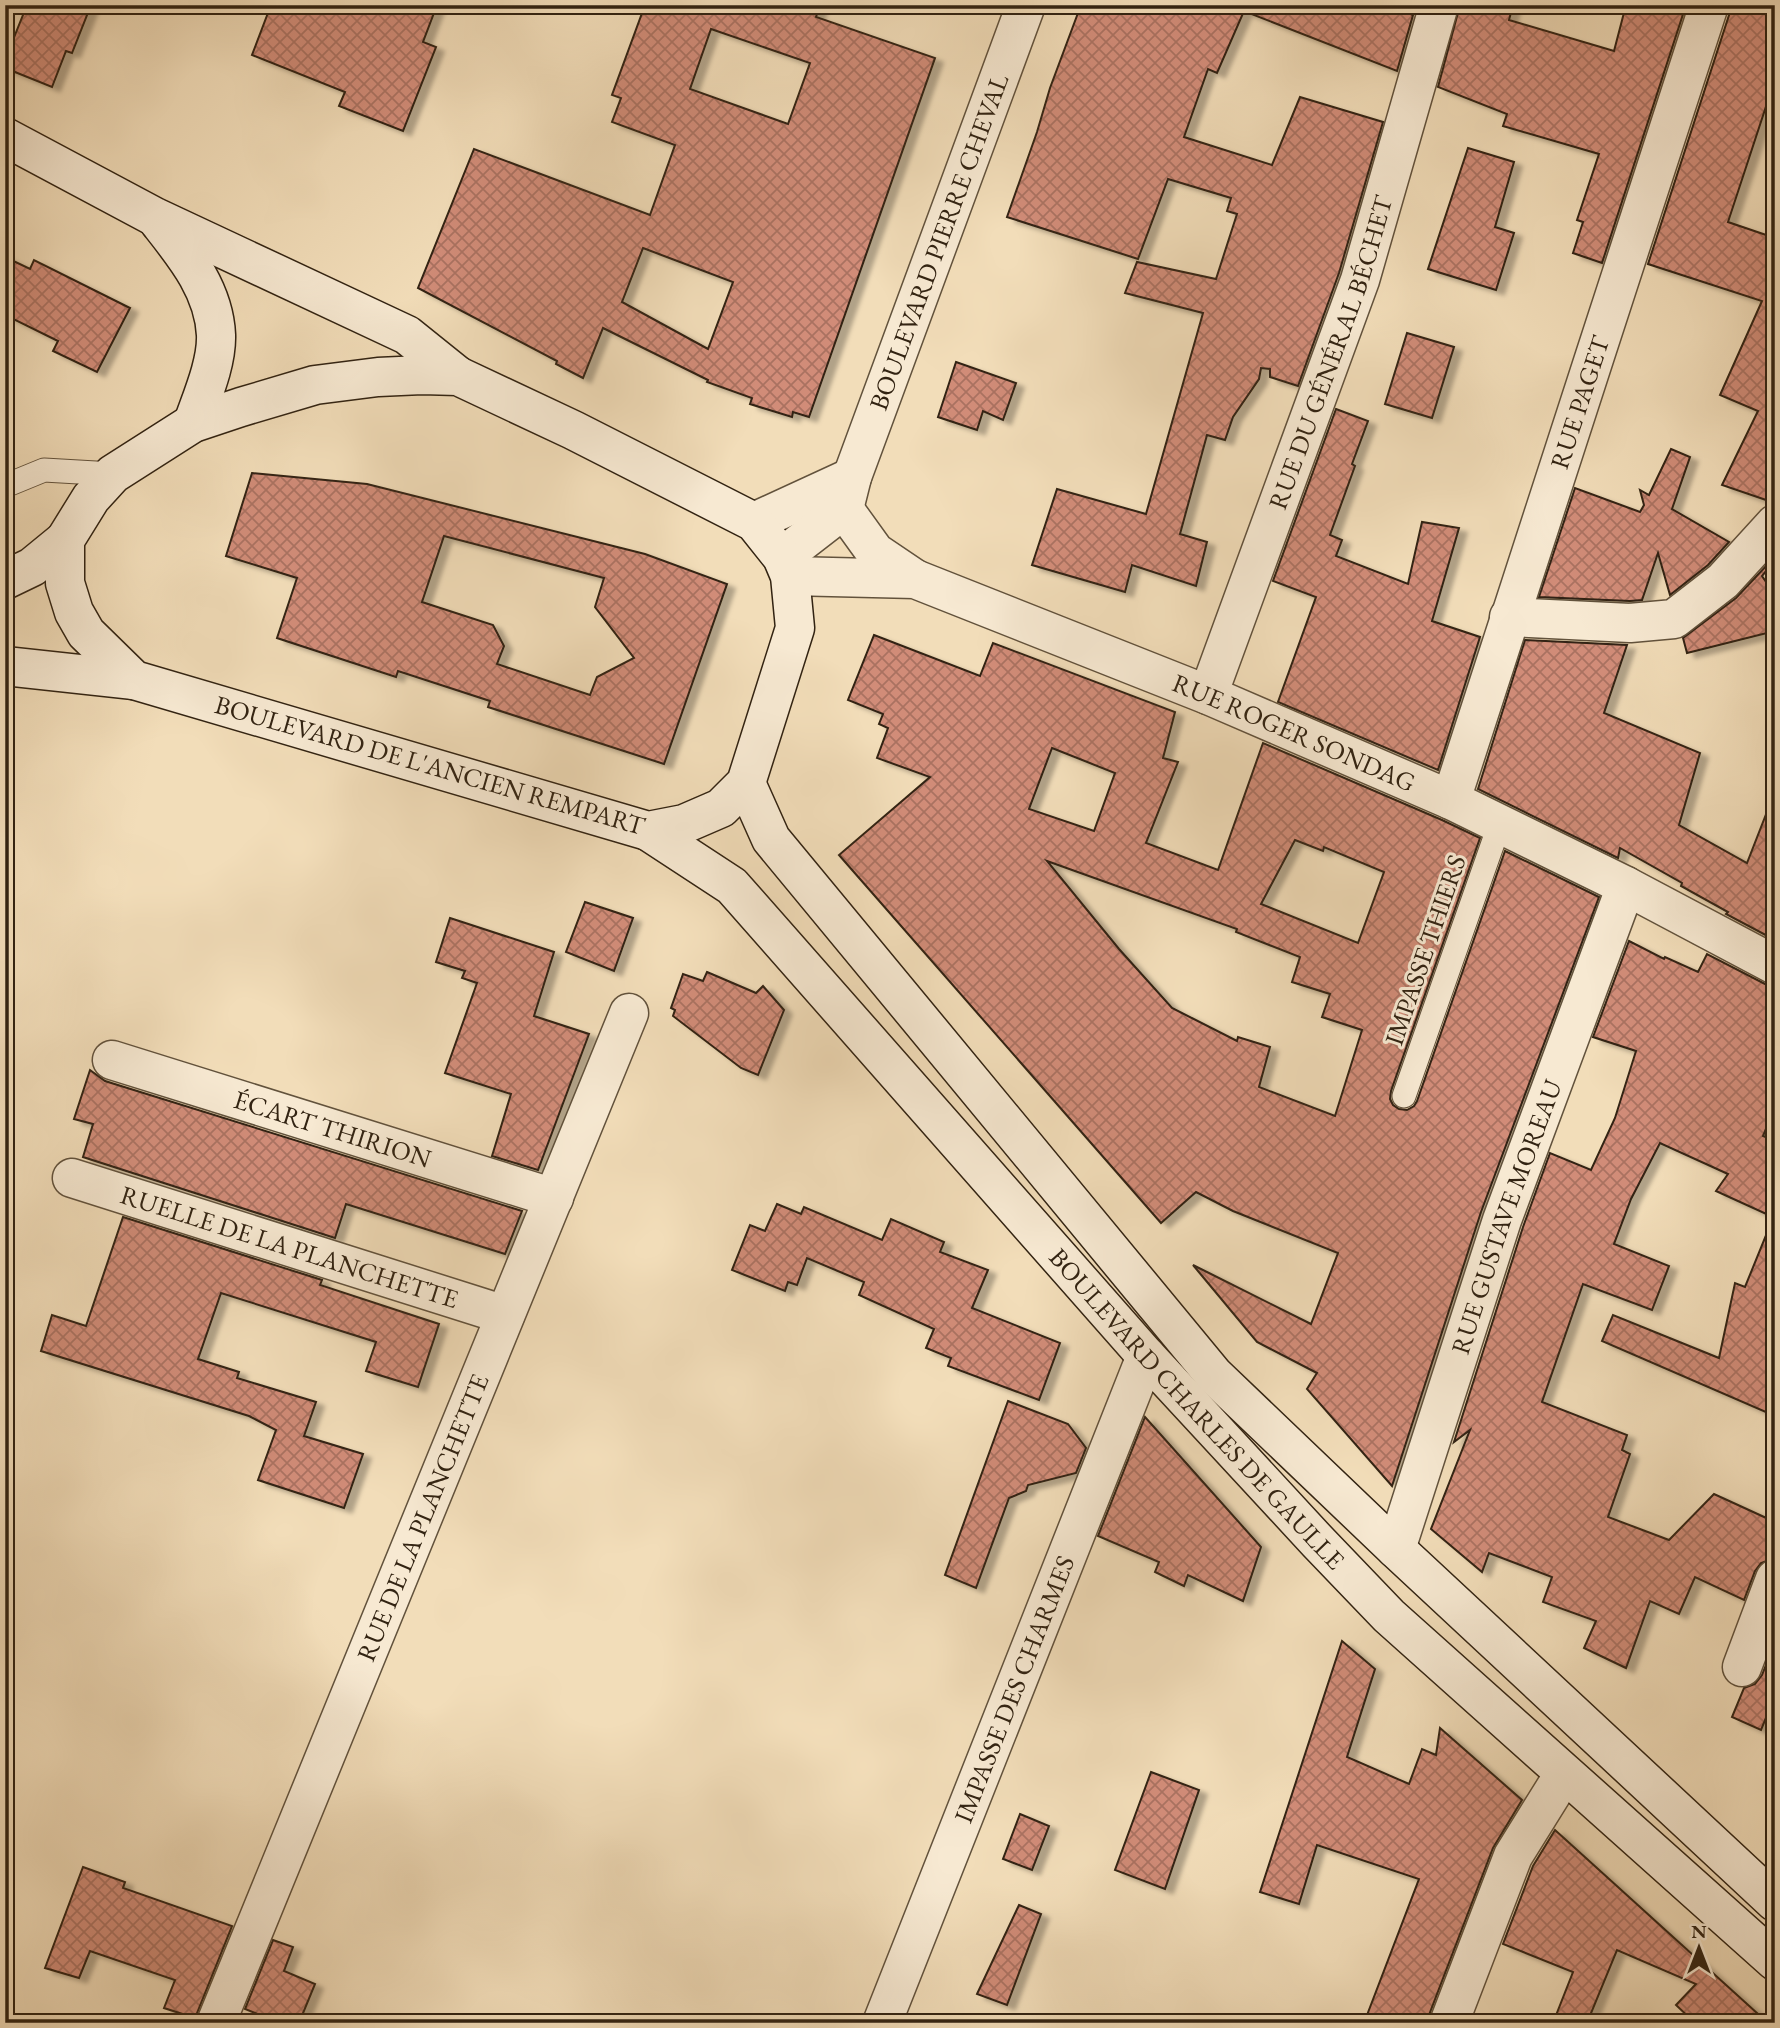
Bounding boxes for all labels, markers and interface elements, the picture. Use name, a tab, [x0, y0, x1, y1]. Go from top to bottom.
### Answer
street label: BOULEVARD PIERRE CHEVAL	[861, 69, 1016, 415]
street label: RUE DU GÉNÉRAL BÉCHET	[1260, 191, 1401, 514]
street label: RUE PAGET	[1542, 331, 1617, 473]
street label: RUE ROGER SONDAG	[1168, 666, 1421, 800]
street label: BOULEVARD DE L'ANCIEN REMPART	[211, 687, 649, 843]
street label: IMPASSE THIERS	[1377, 850, 1473, 1050]
street label: RUE GUSTAVE MOREAU	[1443, 1075, 1570, 1358]
street label: ÉCART THIRION	[230, 1082, 436, 1176]
street label: RUELLE DE LA PLANCHETTE	[116, 1177, 463, 1316]
street label: BOULEVARD CHARLES DE GAULLE	[1042, 1241, 1352, 1577]
street label: RUE DE LA PLANCHETTE	[349, 1369, 497, 1666]
street label: IMPASSE DES CHARMES	[946, 1551, 1082, 1828]
north arrow	[1664, 1912, 1734, 1982]
text: N	[1691, 1919, 1707, 1944]

